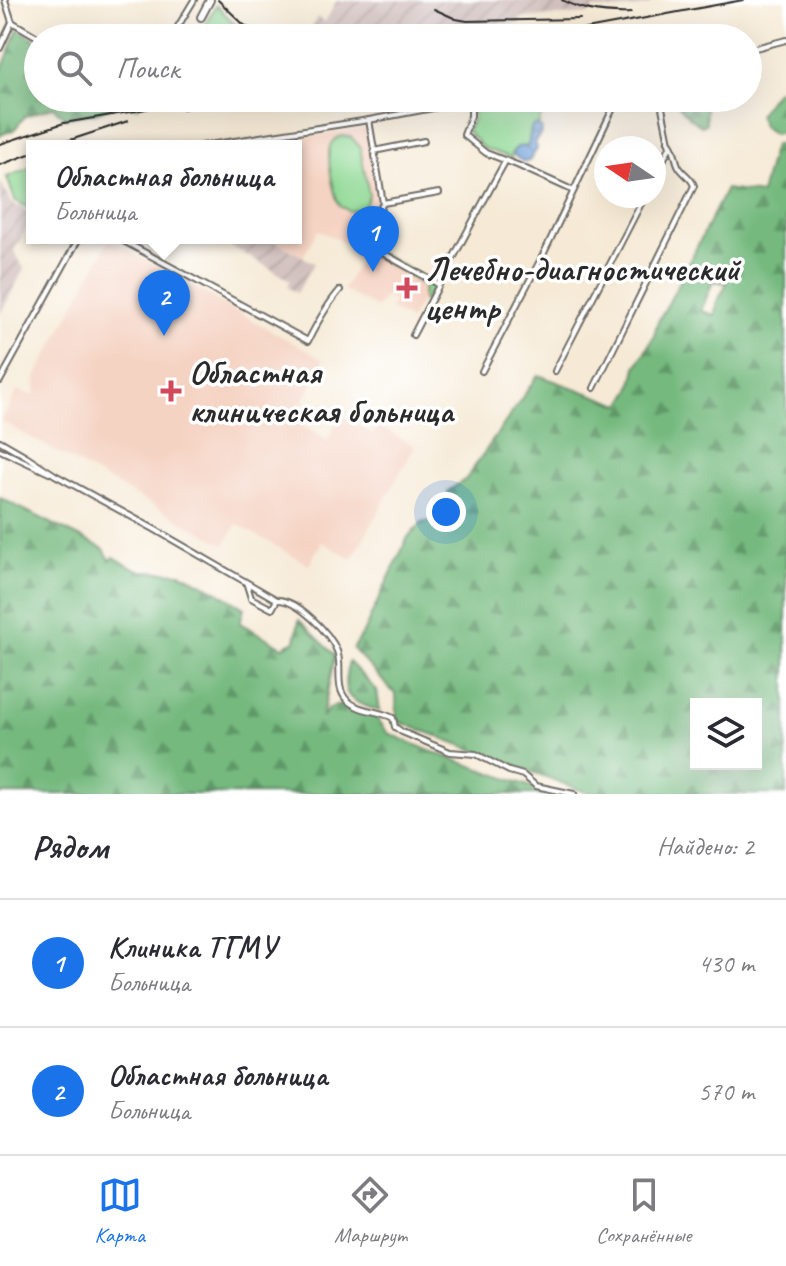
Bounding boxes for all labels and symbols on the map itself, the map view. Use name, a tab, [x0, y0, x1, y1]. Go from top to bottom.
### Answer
north arrow	[594, 136, 666, 208]
pin: 1	[347, 206, 399, 272]
place label: Лечебно-диагностический центр	[425, 247, 742, 329]
pin: 2	[138, 270, 190, 336]
marker: Лечебно-диагностический центр	[396, 277, 418, 299]
place label: Областная клиническая больница	[189, 350, 455, 432]
marker: Областная клиническая больница	[160, 380, 182, 402]
your location	[426, 492, 466, 532]

